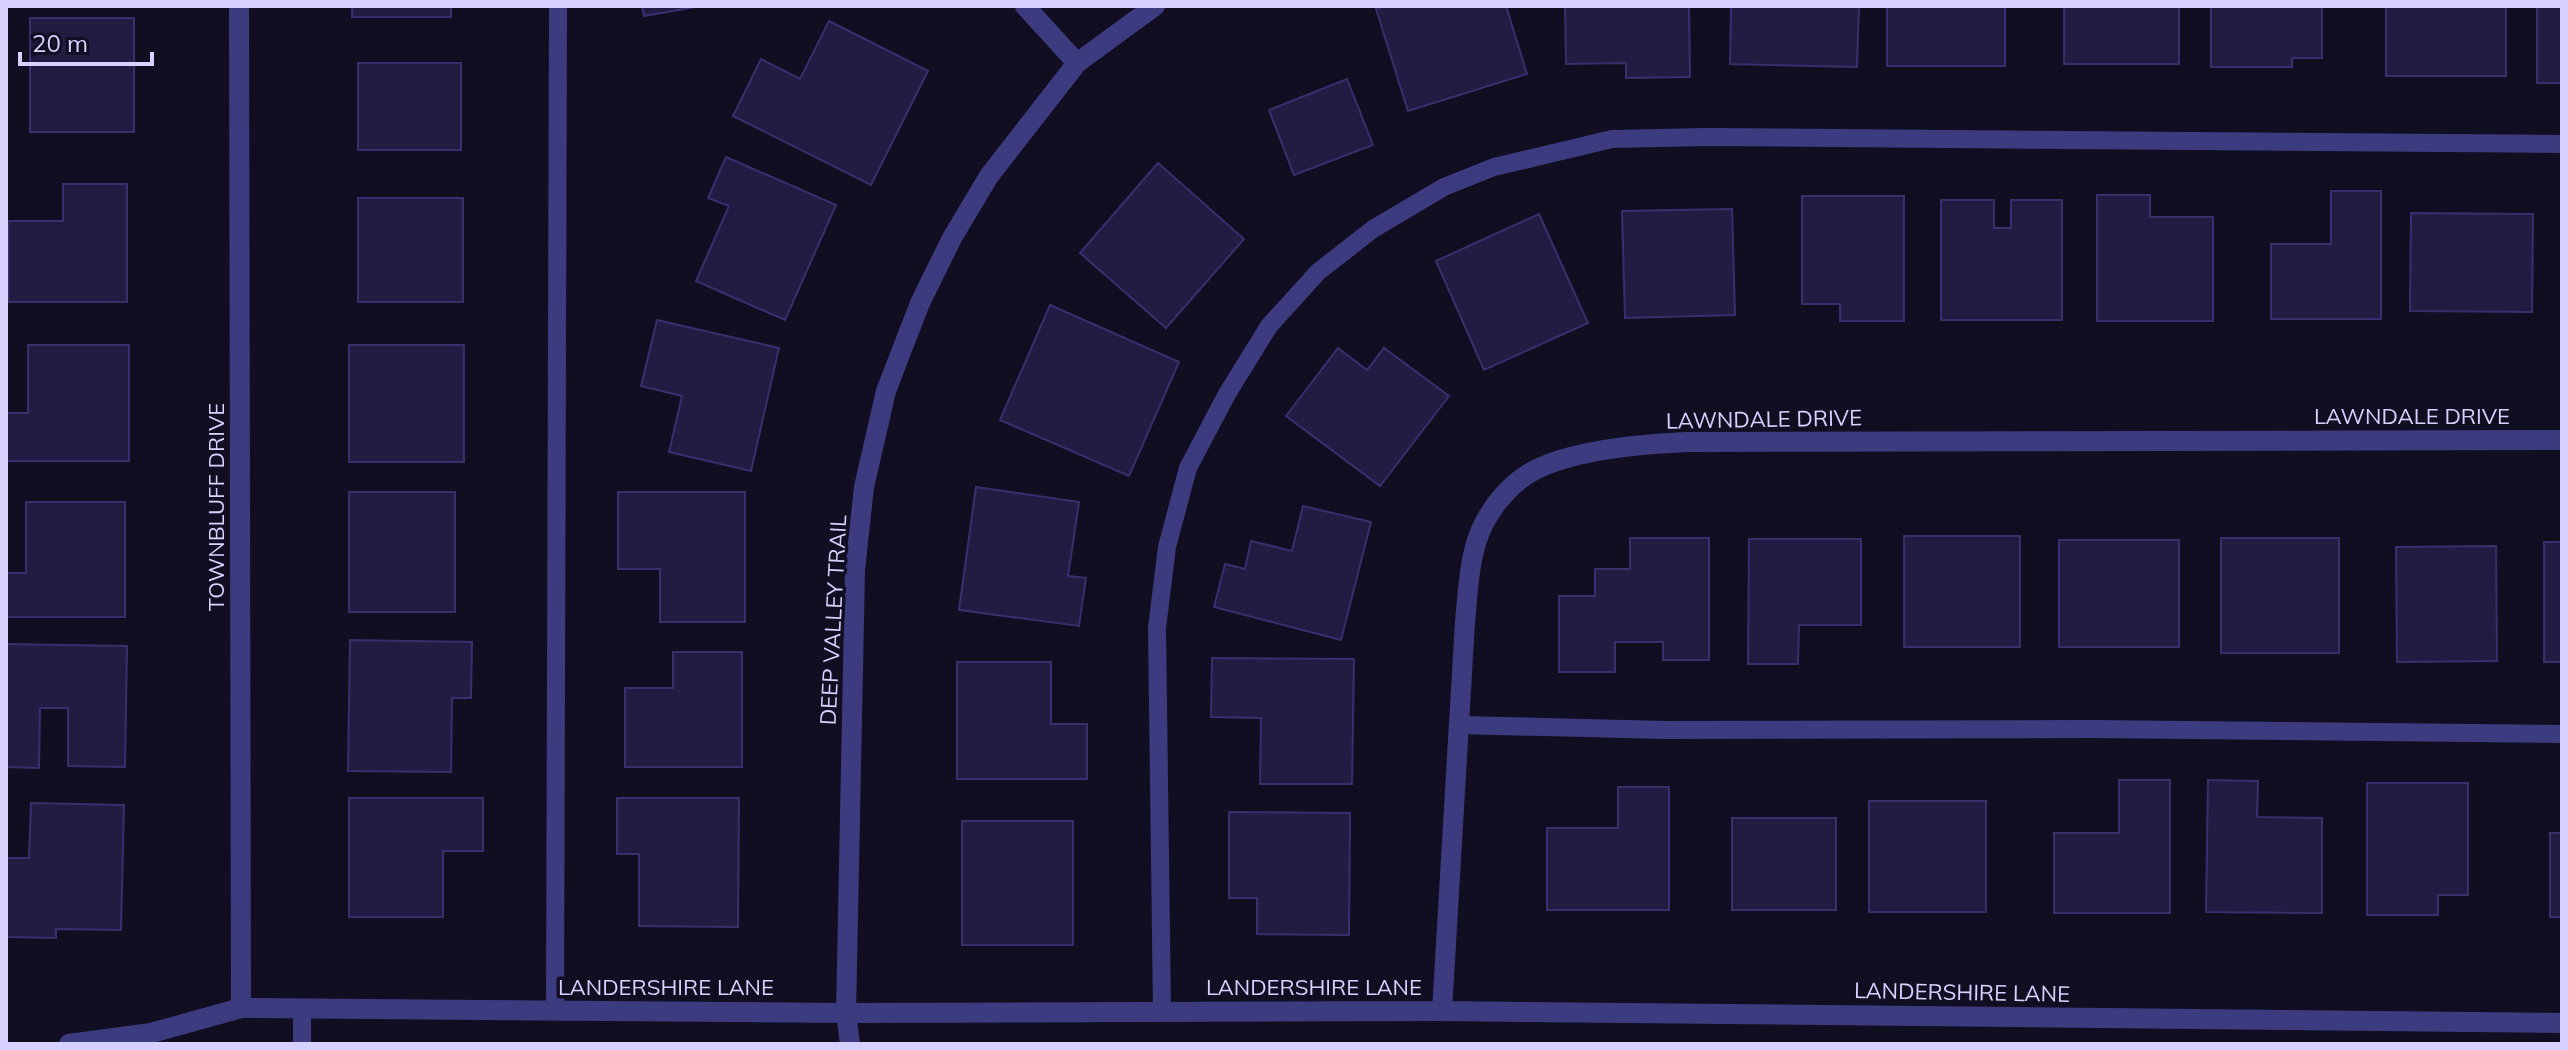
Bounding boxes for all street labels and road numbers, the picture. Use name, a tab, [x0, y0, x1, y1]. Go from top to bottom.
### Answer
street label: LAWNDALE DRIVE	[2314, 402, 2510, 430]
street label: TOWNBLUFF DRIVE	[202, 403, 230, 611]
street label: LAWNDALE DRIVE	[1666, 403, 1862, 435]
street label: DEEP VALLEY TRAIL	[814, 514, 852, 726]
street label: LANDERSHIRE LANE	[558, 973, 774, 1001]
street label: LANDERSHIRE LANE	[1206, 973, 1422, 1001]
street label: LANDERSHIRE LANE	[1854, 976, 2070, 1008]

